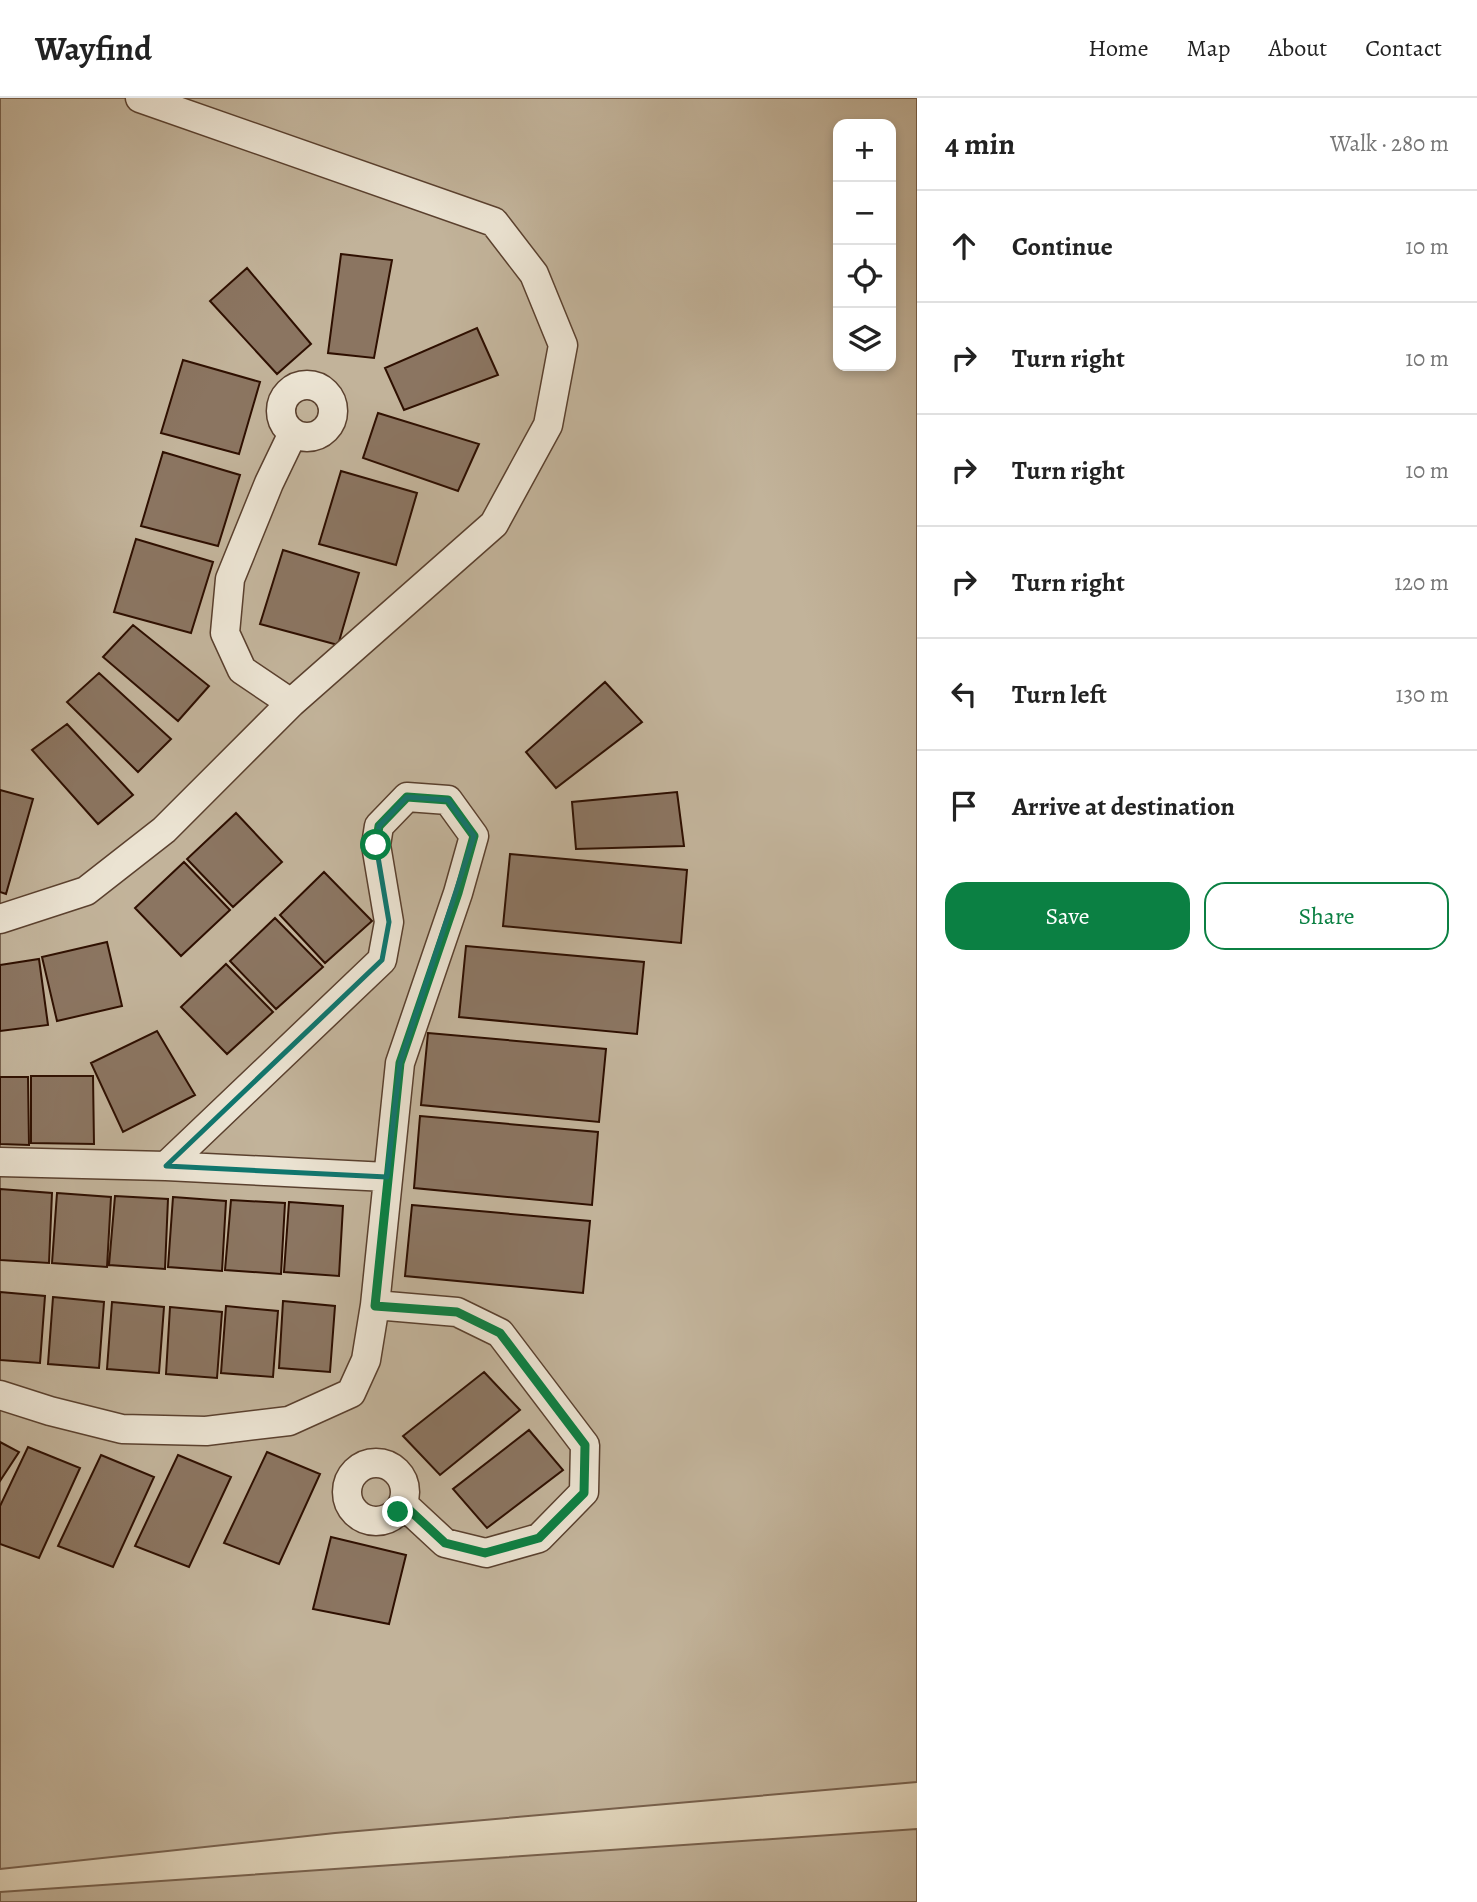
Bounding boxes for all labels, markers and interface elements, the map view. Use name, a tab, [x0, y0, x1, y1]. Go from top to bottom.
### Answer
text: Wayfind	[35, 26, 152, 71]
text: Home	[1088, 32, 1149, 64]
text: Map	[1187, 32, 1231, 64]
text: About	[1269, 32, 1327, 64]
text: Contact	[1365, 32, 1442, 64]
map controls	[833, 119, 896, 371]
button: +	[833, 119, 896, 182]
text: 4 min	[945, 124, 1015, 164]
text: Walk · 280 m	[1330, 128, 1449, 159]
button: −	[833, 182, 896, 245]
icon: ahead	[945, 227, 983, 265]
text: Continue	[1012, 229, 1113, 264]
text: 10 m	[1405, 231, 1449, 262]
button: locate	[833, 245, 896, 308]
button: layers	[833, 308, 896, 371]
icon: right	[945, 339, 983, 377]
text: Turn right	[1012, 341, 1125, 376]
text: 10 m	[1405, 343, 1449, 374]
icon: right	[945, 451, 983, 489]
text: Turn right	[1012, 453, 1125, 488]
text: 10 m	[1405, 455, 1449, 486]
icon: right	[945, 563, 983, 601]
text: Turn right	[1012, 565, 1125, 600]
text: 120 m	[1394, 567, 1449, 598]
icon: left	[945, 675, 983, 713]
text: Turn left	[1012, 677, 1107, 712]
text: 130 m	[1396, 679, 1449, 710]
icon: arrive	[945, 787, 983, 825]
text: Arrive at destination	[1012, 789, 1235, 824]
route start	[360, 829, 391, 860]
button: Save	[945, 882, 1190, 950]
button: Share	[1204, 882, 1449, 950]
route end	[382, 1496, 413, 1527]

